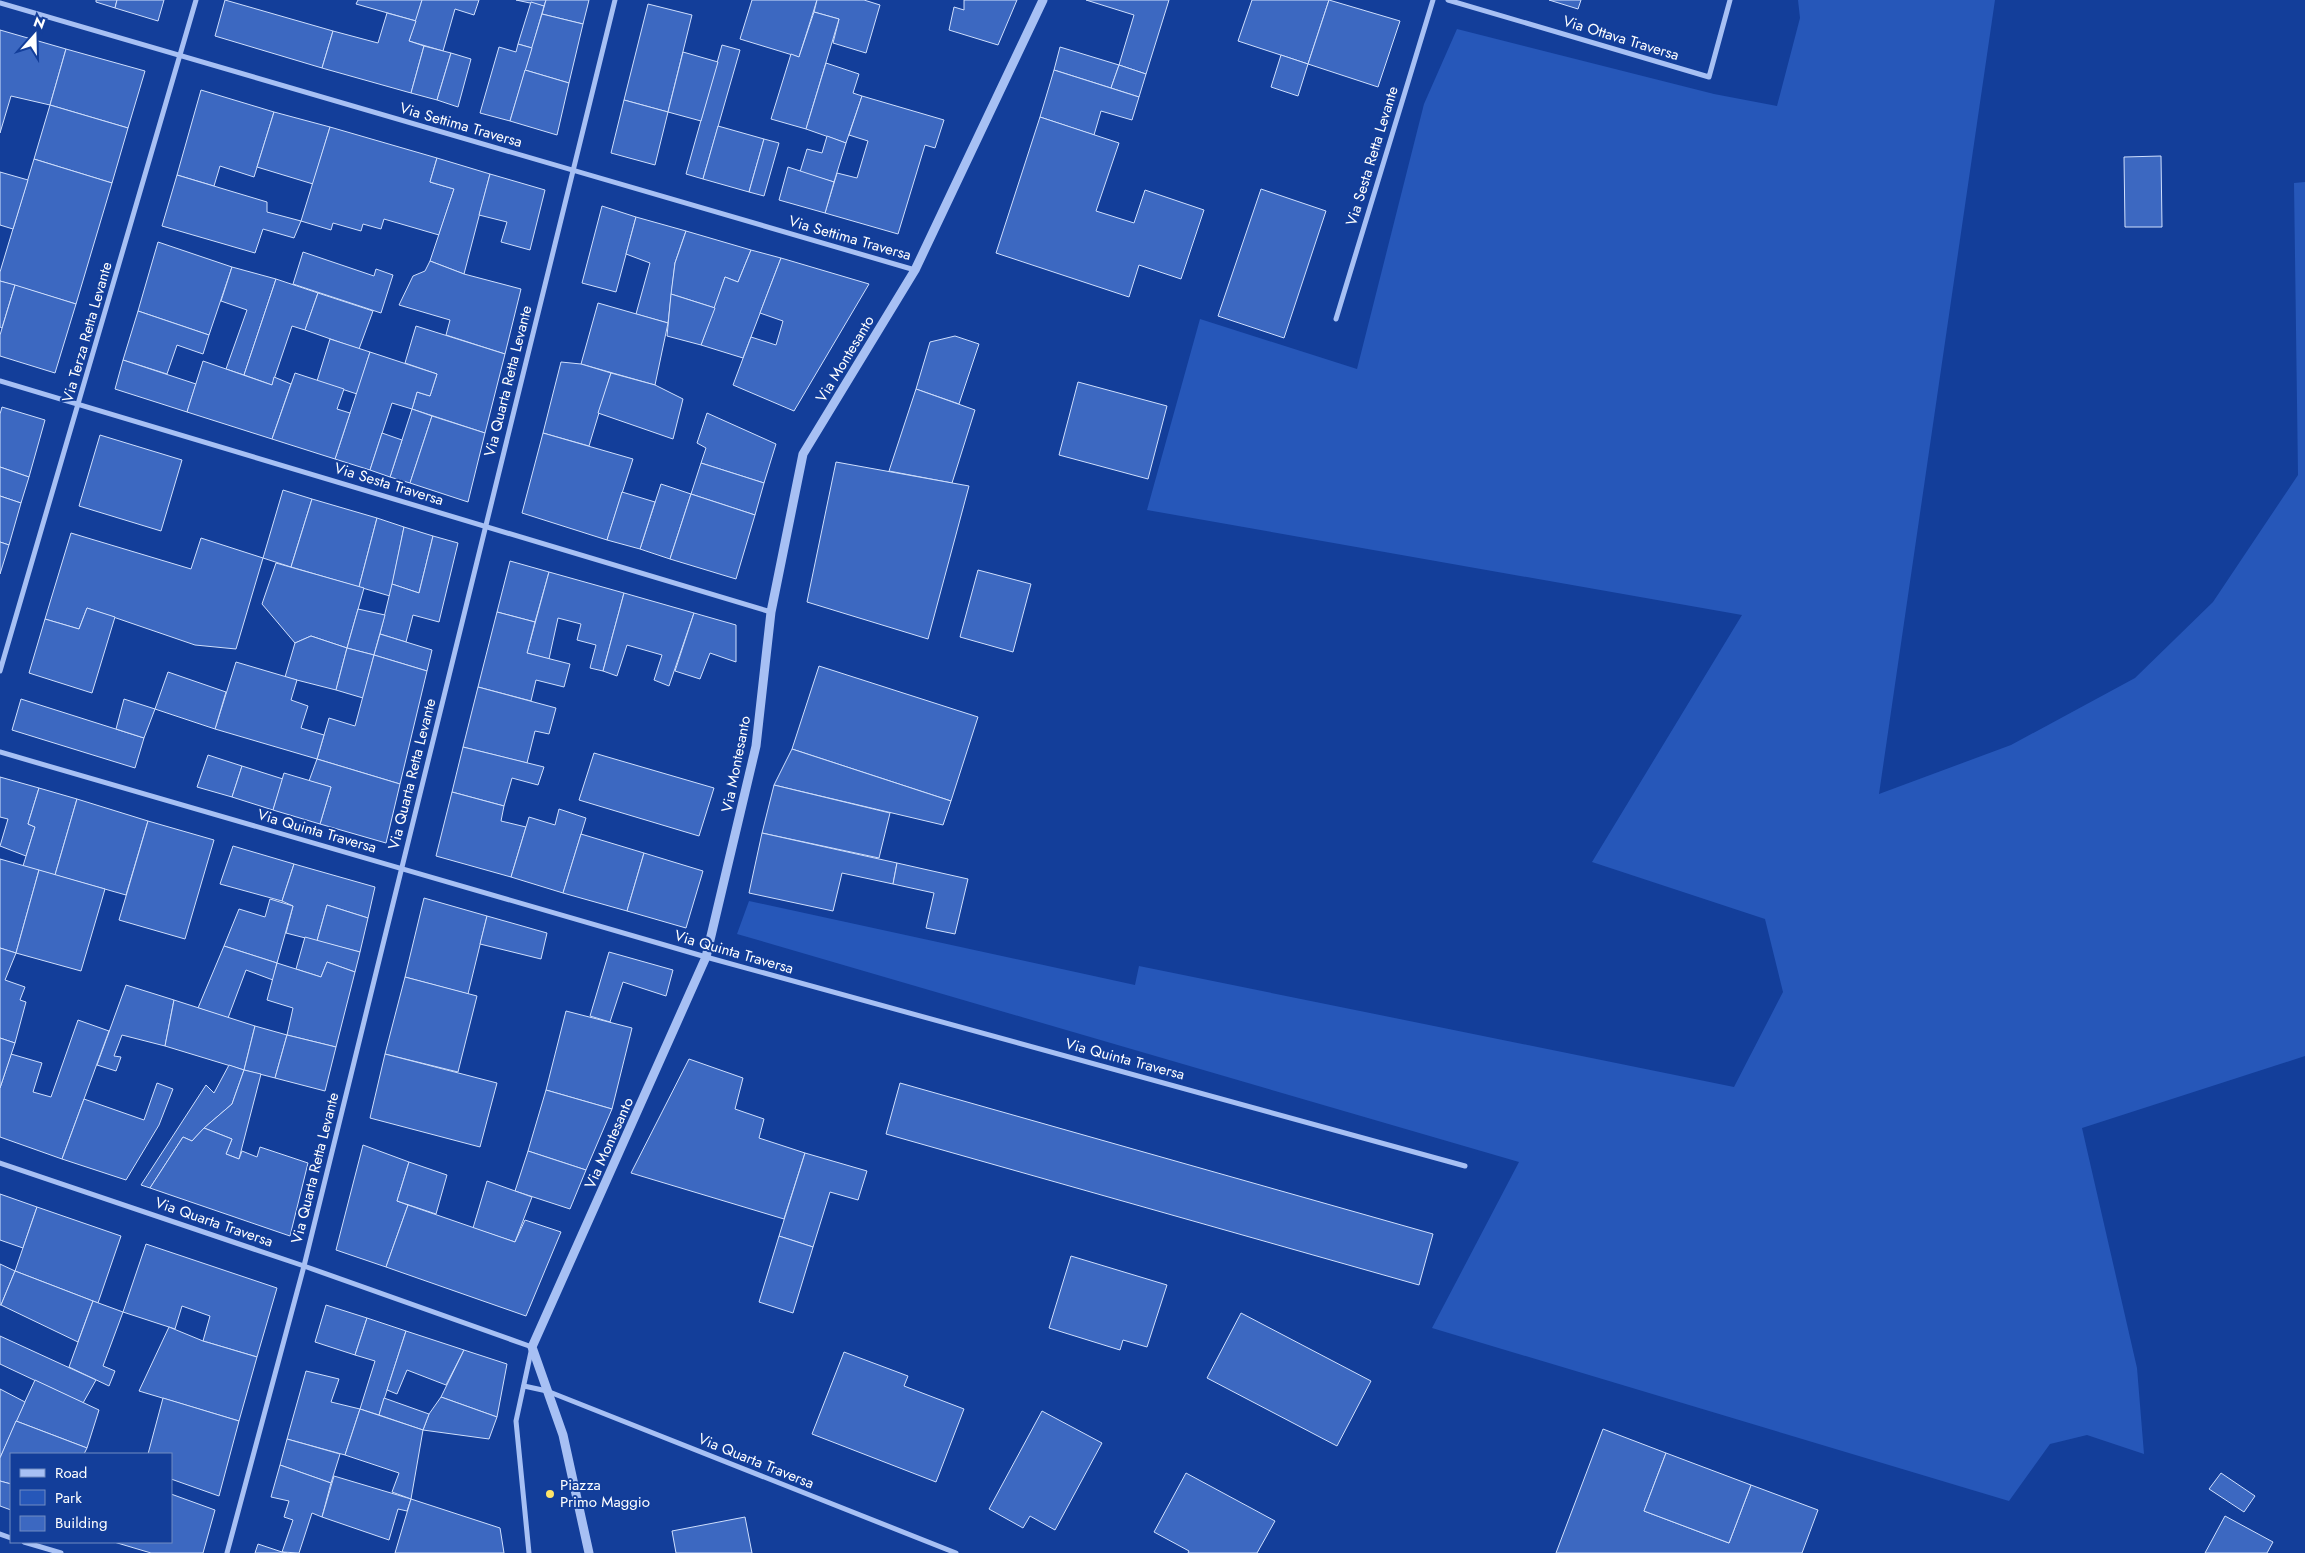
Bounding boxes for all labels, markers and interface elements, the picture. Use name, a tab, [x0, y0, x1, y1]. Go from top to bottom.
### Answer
north arrow	[10, 10, 60, 60]
street label: Via Ottava Traversa	[1560, 10, 1682, 66]
text: N	[31, 11, 48, 34]
street label: Via Sesta Retta Levante	[1340, 83, 1404, 229]
street label: Via Settima Traversa	[397, 97, 525, 153]
street label: Via Settima Traversa	[786, 210, 914, 266]
street label: Via Terza Retta Levante	[56, 259, 118, 405]
street label: Via Quarta Retta Levante	[479, 303, 538, 459]
street label: Via Montesanto	[810, 311, 880, 407]
street label: Via Sesta Traversa	[332, 457, 446, 511]
street label: Via Quarta Retta Levante	[383, 696, 442, 852]
street label: Via Montesanto	[716, 714, 756, 814]
street label: Via Quinta Traversa	[255, 803, 379, 859]
street label: Via Quinta Traversa	[672, 924, 796, 980]
street label: Via Quinta Traversa	[1063, 1032, 1187, 1086]
street label: Via Quarta Retta Levante	[286, 1090, 345, 1246]
street label: Via Montesanto	[579, 1094, 639, 1192]
street label: Via Quarta Traversa	[152, 1191, 276, 1253]
street label: Via Quarta Traversa	[695, 1428, 817, 1494]
legend	[10, 1453, 172, 1543]
text: Road	[55, 1462, 87, 1484]
place label: Piazza Primo Maggio	[560, 1474, 650, 1513]
text: Park	[55, 1487, 82, 1509]
marker: Piazza Primo Maggio	[544, 1488, 556, 1500]
text: Building	[55, 1512, 107, 1534]

